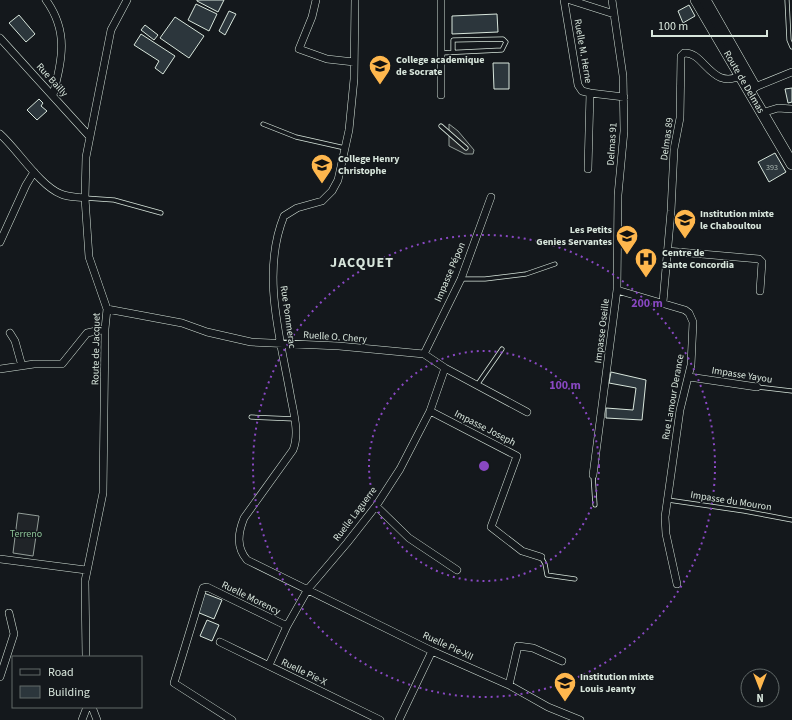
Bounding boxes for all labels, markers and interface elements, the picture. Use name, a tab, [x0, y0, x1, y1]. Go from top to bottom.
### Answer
scale bar	[652, 12, 767, 38]
street label: Ruelle M. Herne	[570, 18, 596, 84]
text: 100 m	[658, 18, 688, 35]
street label: Route de Delmas	[720, 48, 768, 116]
school or university icon: College academique de Socrate	[367, 53, 393, 86]
place label: College academique de Socrate	[396, 53, 484, 79]
street label: Rue Bailly	[33, 60, 71, 100]
street label: Delmas 89	[657, 117, 677, 161]
street label: Delmas 91	[604, 122, 620, 166]
school or university icon: College Henry Christophe	[309, 152, 335, 185]
place label: College Henry Christophe	[338, 152, 400, 178]
house number: 393	[766, 162, 778, 173]
school or university icon: Institution mixte le Chaboultou	[672, 207, 698, 240]
place label: Institution mixte le Chaboultou	[700, 207, 774, 233]
place label: Les Petits Genies Servantes	[536, 223, 613, 249]
school or university icon: Les Petits Genies Servantes	[614, 223, 640, 256]
street label: Impasse Pépon	[431, 240, 469, 304]
hospital icon: Centre de Sante Concordia	[633, 246, 659, 279]
place label: Centre de Sante Concordia	[662, 246, 734, 272]
district label: JACQUET	[330, 253, 394, 273]
street label: Rue Pommerac	[277, 285, 299, 350]
text: 200 m	[631, 295, 663, 312]
street label: Impasse Oseille	[591, 298, 613, 364]
street label: Route de Jacquet	[88, 312, 104, 385]
street label: Ruelle O. Chery	[303, 328, 368, 346]
street label: Rue Lamour Derance	[659, 353, 687, 441]
street label: Impasse Yayou	[711, 363, 773, 387]
text: 100 m	[549, 377, 581, 394]
street label: Impasse Joseph	[452, 407, 518, 449]
centre of rings	[477, 459, 491, 473]
street label: Ruelle Laguerre	[330, 484, 380, 544]
street label: Impasse du Mouron	[689, 488, 773, 514]
park label: Terreno	[10, 527, 42, 541]
street label: Ruelle Morency	[219, 578, 283, 618]
street label: Ruelle Pie-XII	[420, 628, 476, 664]
street label: Ruelle Pie-X	[279, 655, 329, 689]
legend	[12, 656, 142, 708]
text: Road	[48, 664, 74, 681]
north arrow	[740, 668, 780, 708]
school or university icon: Institution mixte Louis Jeanty	[552, 670, 578, 703]
place label: Institution mixte Louis Jeanty	[580, 670, 654, 696]
text: Building	[48, 684, 90, 701]
text: N	[756, 690, 764, 705]

